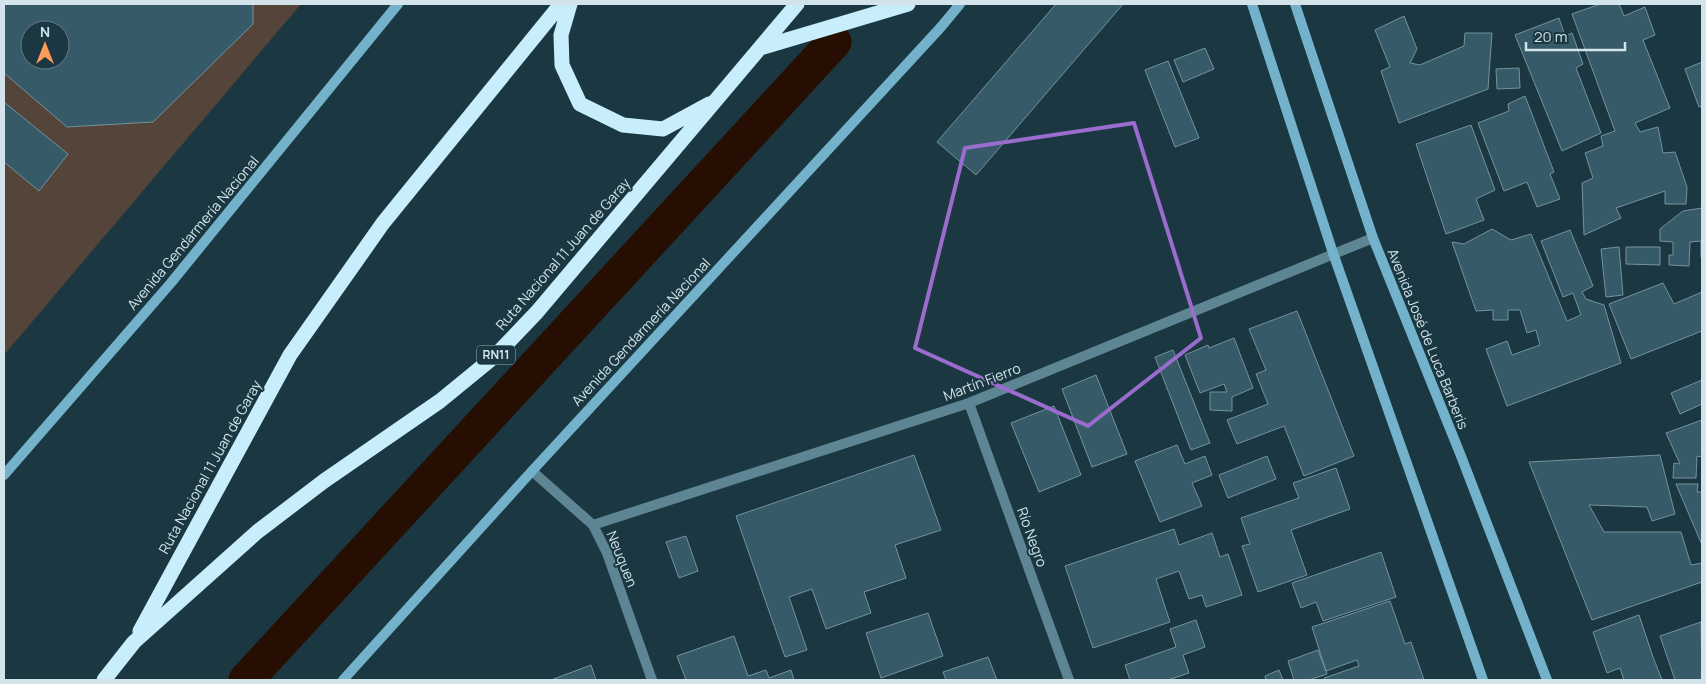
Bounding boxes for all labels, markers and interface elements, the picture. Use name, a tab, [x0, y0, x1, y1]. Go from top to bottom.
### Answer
north arrow	[20, 20, 70, 70]
scale bar	[1526, 20, 1625, 52]
text: N	[40, 22, 50, 41]
text: 20 m	[1534, 26, 1567, 47]
street label: Avenida Gendarmería Nacional	[123, 152, 263, 314]
street label: Ruta Nacional 11 Juan de Garay	[491, 173, 634, 334]
street label: Avenida José de Luca Barberis	[1383, 246, 1473, 432]
street label: Avenida Gendarmería Nacional	[567, 254, 714, 410]
road number: RN11	[477, 346, 515, 364]
street label: Martín Fierro	[940, 358, 1023, 405]
street label: Ruta Nacional 11 Juan de Garay	[154, 376, 266, 557]
street label: Río Negro	[1013, 504, 1052, 569]
street label: Neuquen	[603, 528, 642, 590]

